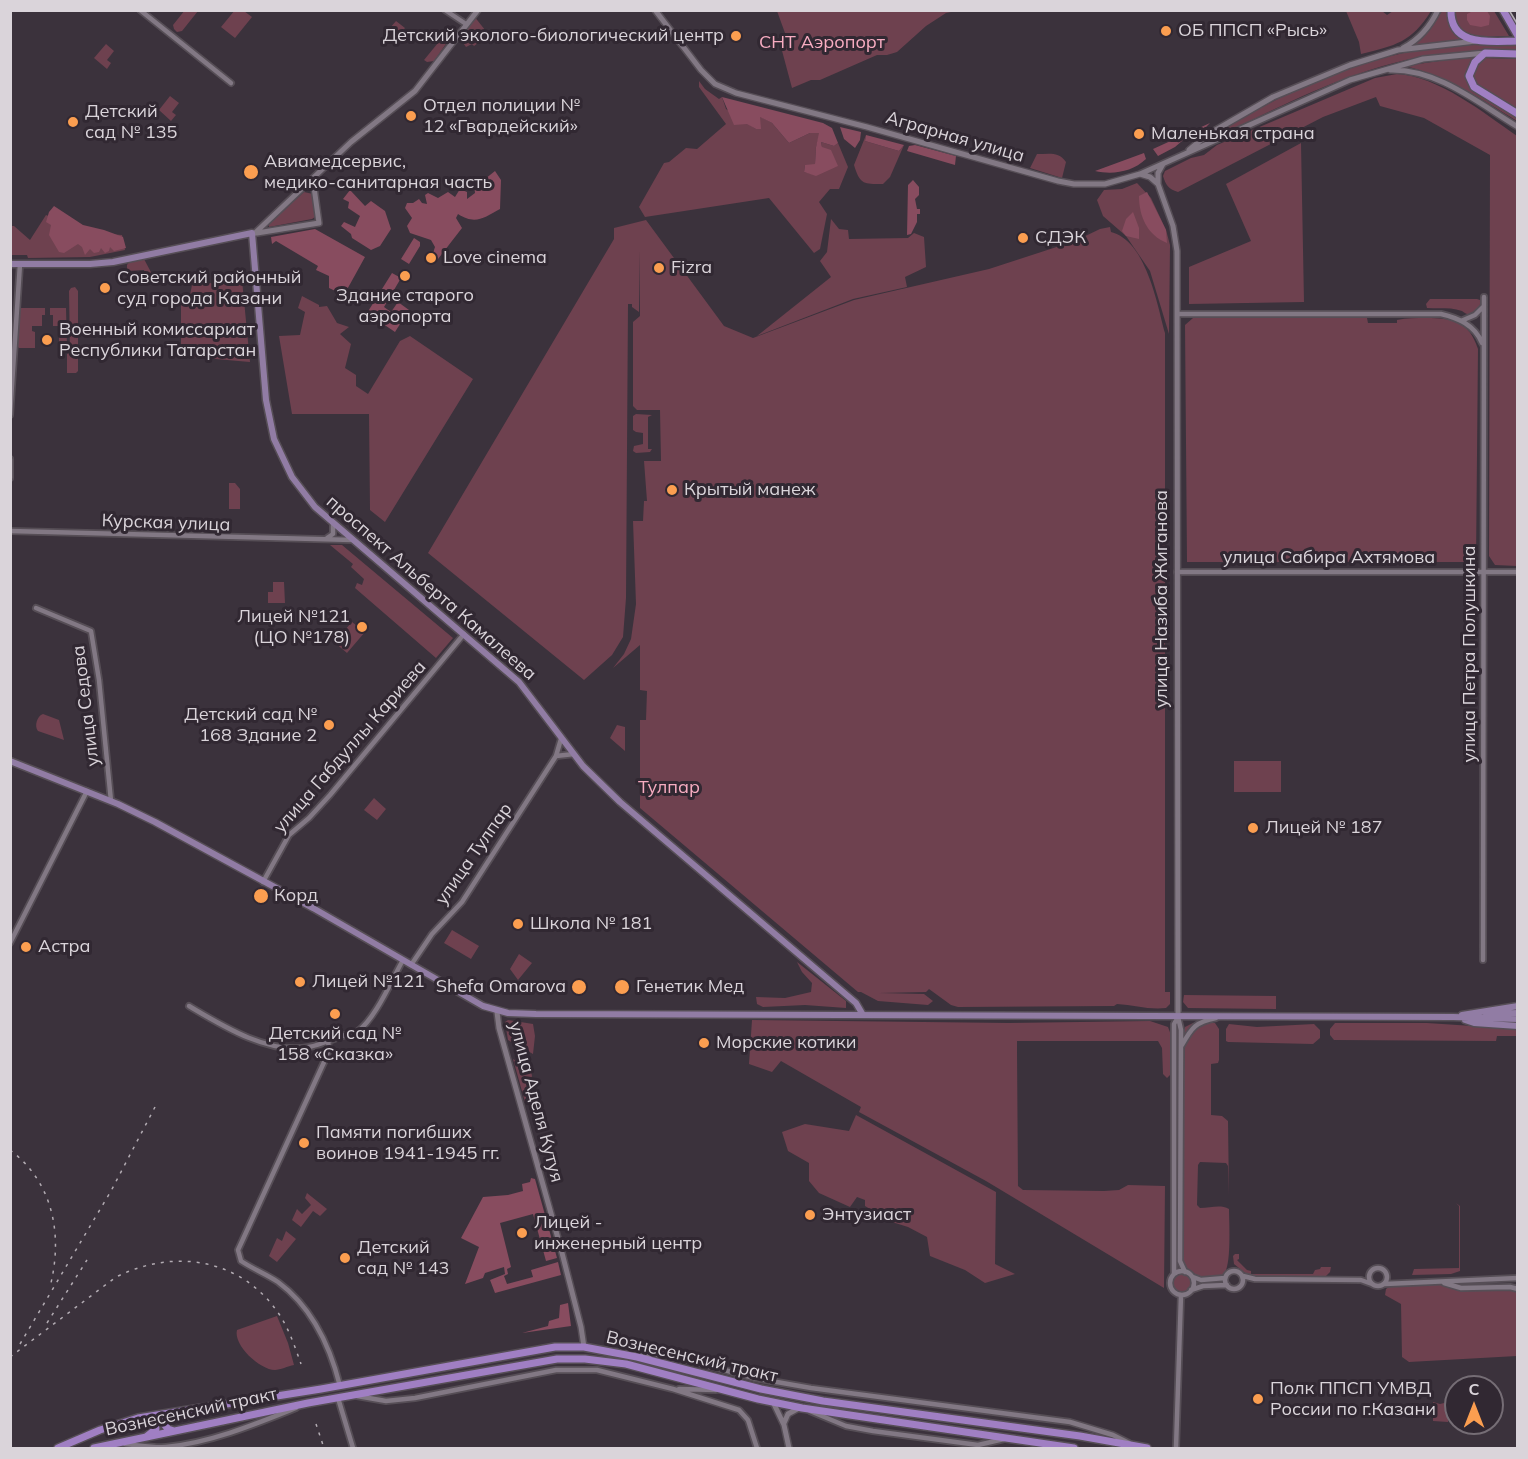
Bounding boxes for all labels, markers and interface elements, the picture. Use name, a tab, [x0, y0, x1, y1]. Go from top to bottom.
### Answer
place label: ОБ ППСП «Рысь»	[1178, 20, 1327, 42]
marker: ОБ ППСП «Рысь»	[1159, 24, 1173, 38]
place label: Детский эколого-биологический центр	[383, 25, 724, 47]
marker: Детский эколого-биологический центр	[729, 29, 743, 43]
park label: СНТ Аэропорт	[759, 32, 885, 54]
place label: Отдел полиции № 12 «Гвардейский»	[423, 95, 580, 138]
place label: Детский сад № 135	[85, 101, 177, 144]
street label: Аграрная улица	[883, 107, 1027, 167]
marker: Отдел полиции № 12 «Гвардейский»	[404, 109, 418, 123]
marker: Детский сад № 135	[66, 115, 80, 129]
place label: Маленькая страна	[1151, 123, 1315, 145]
marker: Маленькая страна	[1132, 127, 1146, 141]
place label: Авиамедсервис, медико-санитарная часть	[264, 151, 492, 194]
marker: Авиамедсервис, медико-санитарная часть	[242, 163, 260, 181]
place label: СДЭК	[1035, 227, 1086, 249]
marker: СДЭК	[1016, 231, 1030, 245]
place label: Love cinema	[443, 247, 547, 269]
marker: Love cinema	[424, 251, 438, 265]
place label: Fizra	[671, 257, 712, 279]
marker: Fizra	[652, 261, 666, 275]
place label: Советский районный суд города Казани	[117, 267, 301, 310]
marker: Здание старого аэропорта	[398, 269, 412, 283]
marker: Советский районный суд города Казани	[98, 281, 112, 295]
place label: Здание старого аэропорта	[336, 285, 474, 328]
place label: Военный комиссариат Республики Татарстан	[59, 319, 256, 362]
marker: Военный комиссариат Республики Татарстан	[40, 333, 54, 347]
place label: Крытый манеж	[684, 479, 816, 501]
marker: Крытый манеж	[665, 483, 679, 497]
street label: улица Назиба Жиганова	[1151, 490, 1173, 708]
street label: проспект Альберта Камалеева	[322, 491, 540, 685]
street label: Курская улица	[101, 510, 231, 536]
street label: улица Петра Полушкина	[1459, 546, 1481, 762]
street label: улица Сабира Ахтямова	[1223, 547, 1435, 569]
place label: Лицей №121 (ЦО №178)	[237, 606, 350, 648]
marker: Лицей №121 (ЦО №178)	[355, 620, 369, 634]
street label: улица Седова	[68, 644, 104, 768]
street label: улица Габдуллы Кариева	[269, 657, 431, 837]
place label: Детский сад № 168 Здание 2	[184, 704, 317, 746]
marker: Детский сад № 168 Здание 2	[322, 718, 336, 732]
park label: Тулпар	[638, 777, 700, 799]
street label: улица Тулпар	[431, 799, 517, 909]
place label: Лицей № 187	[1265, 817, 1382, 839]
marker: Лицей № 187	[1246, 821, 1260, 835]
place label: Корд	[274, 885, 318, 907]
marker: Корд	[252, 887, 270, 905]
place label: Школа № 181	[530, 913, 652, 935]
marker: Школа № 181	[511, 917, 525, 931]
place label: Астра	[38, 936, 90, 958]
marker: Астра	[19, 940, 33, 954]
place label: Лицей №121	[312, 971, 425, 993]
marker: Лицей №121	[293, 975, 307, 989]
place label: Shefa Omarova	[436, 976, 566, 998]
place label: Генетик Мед	[636, 976, 744, 998]
marker: Shefa Omarova	[570, 978, 588, 996]
marker: Генетик Мед	[613, 978, 631, 996]
marker: Детский сад № 158 «Сказка»	[328, 1007, 342, 1021]
street label: улица Аделя Кутуя	[504, 1019, 568, 1185]
place label: Детский сад № 158 «Сказка»	[269, 1023, 401, 1066]
place label: Морские котики	[716, 1032, 856, 1054]
marker: Морские котики	[697, 1036, 711, 1050]
place label: Памяти погибших воинов 1941-1945 гг.	[316, 1122, 499, 1164]
marker: Памяти погибших воинов 1941-1945 гг.	[297, 1136, 311, 1150]
place label: Энтузиаст	[822, 1204, 911, 1226]
marker: Энтузиаст	[803, 1208, 817, 1222]
place label: Лицей - инженерный центр	[534, 1212, 702, 1254]
marker: Лицей - инженерный центр	[515, 1226, 529, 1240]
place label: Детский сад № 143	[357, 1237, 449, 1280]
marker: Детский сад № 143	[338, 1251, 352, 1265]
street label: Вознесенский тракт	[604, 1327, 780, 1387]
north arrow	[1444, 1375, 1504, 1435]
place label: Полк ППСП УМВД России по г.Казани	[1270, 1378, 1436, 1420]
text: С	[1469, 1379, 1479, 1399]
street label: Вознесенский тракт	[103, 1383, 279, 1441]
marker: Полк ППСП УМВД России по г.Казани	[1251, 1392, 1265, 1406]

